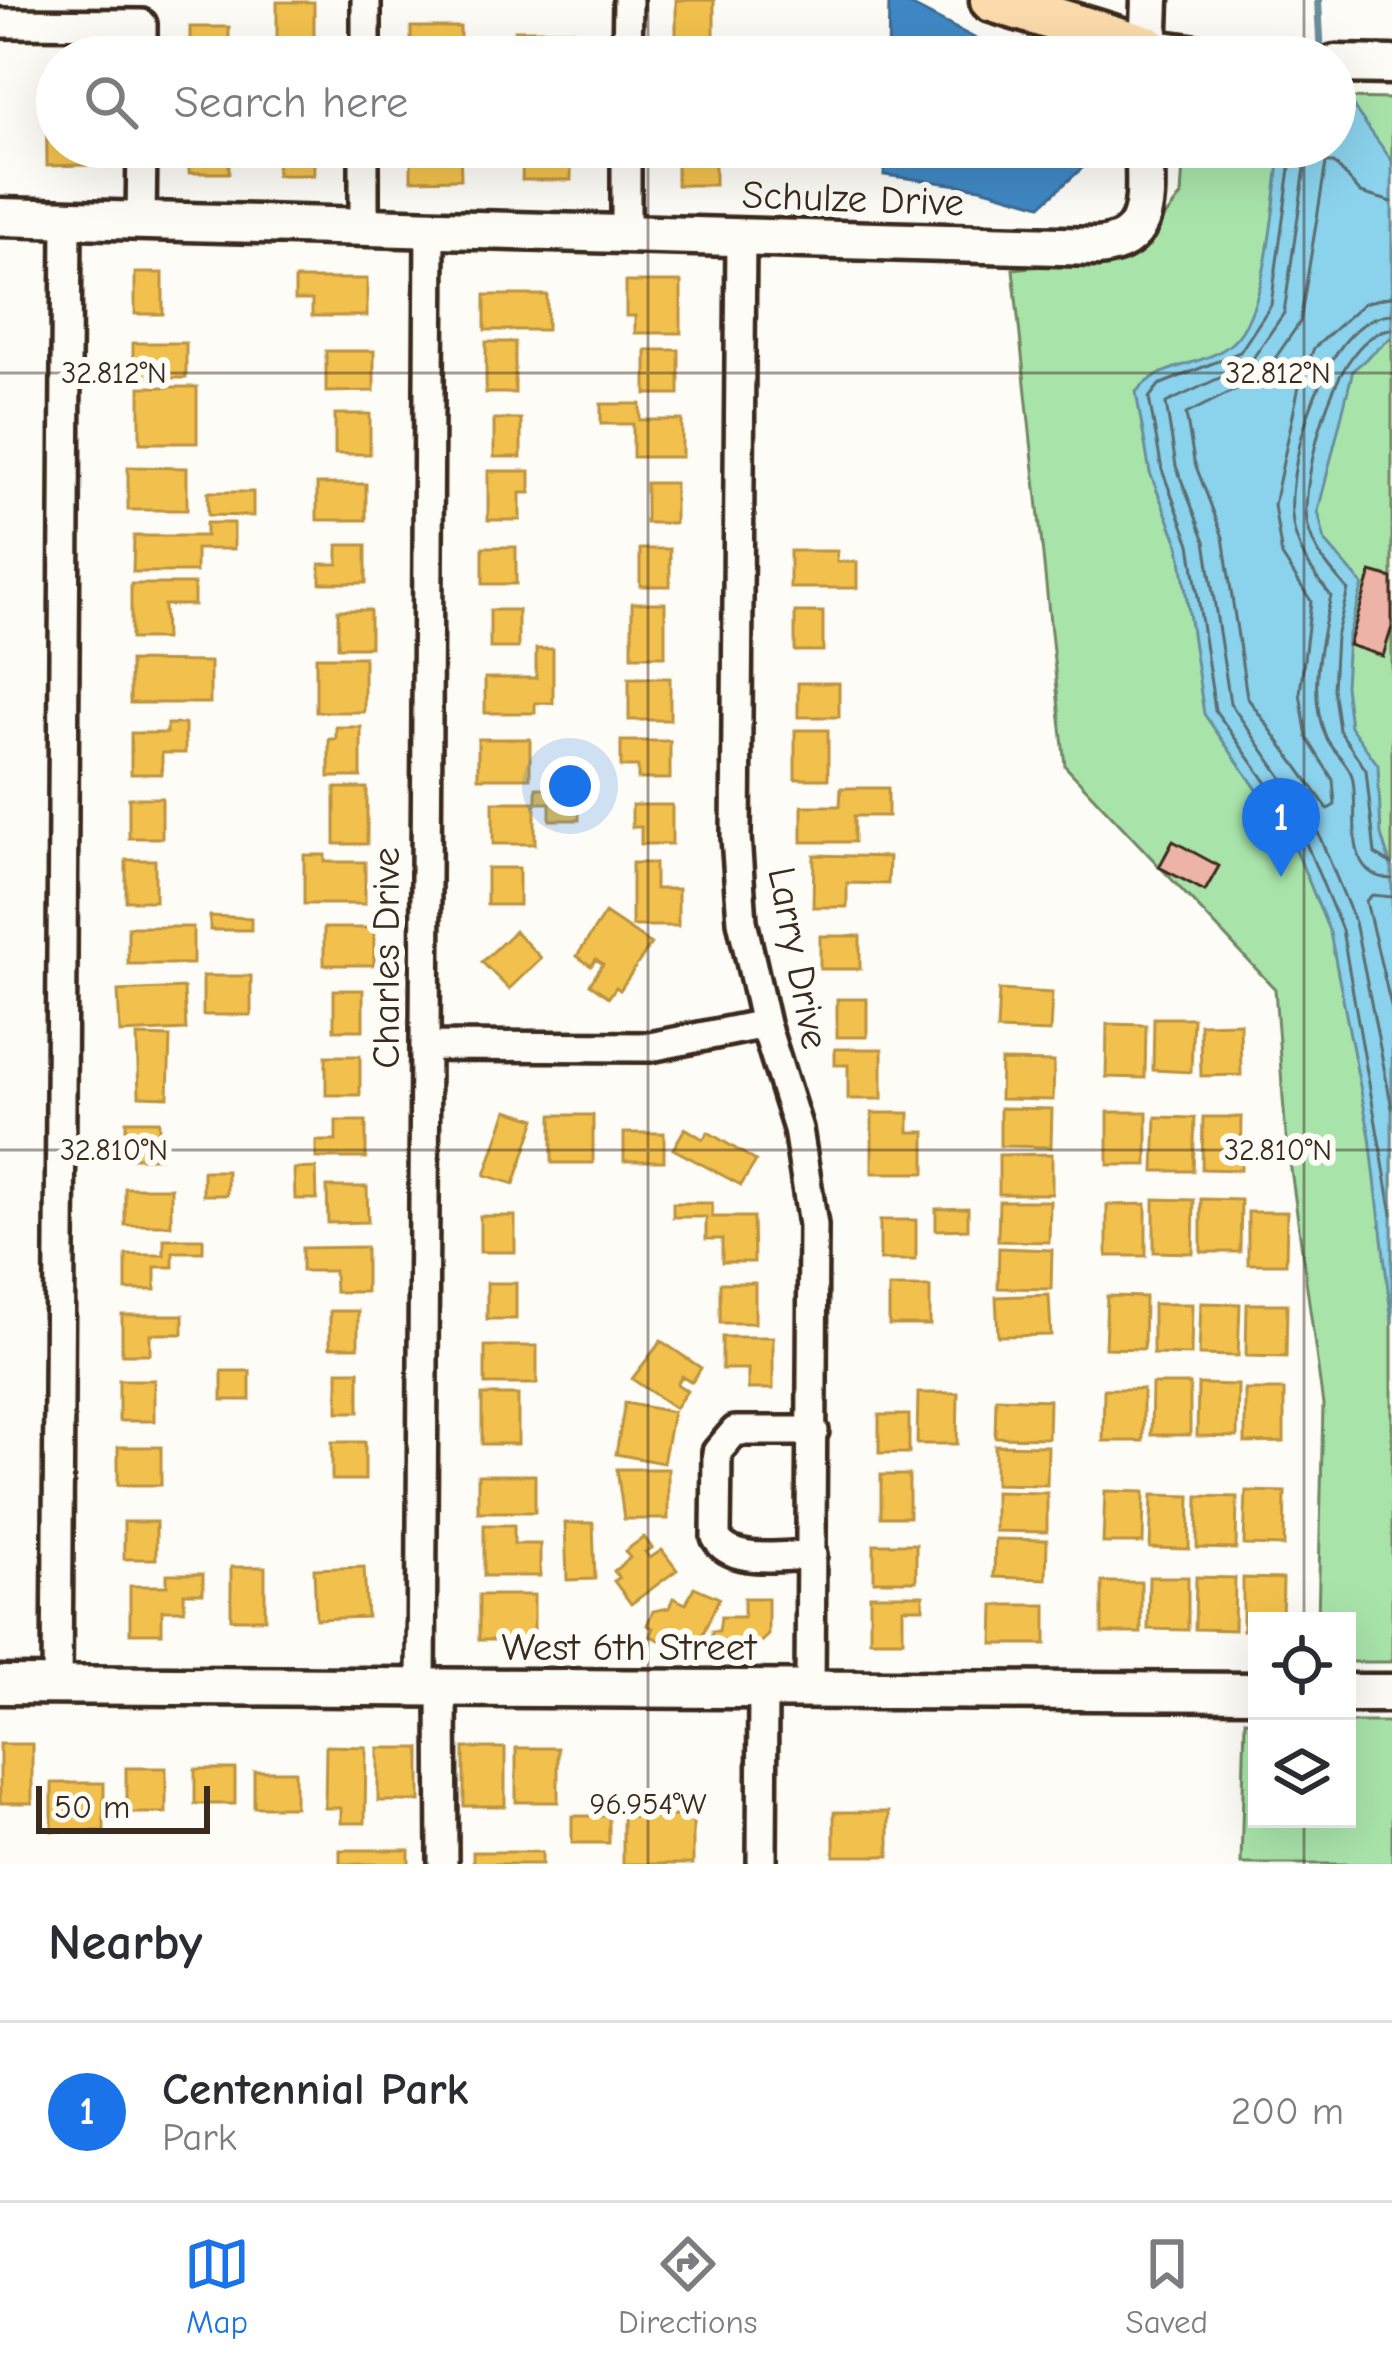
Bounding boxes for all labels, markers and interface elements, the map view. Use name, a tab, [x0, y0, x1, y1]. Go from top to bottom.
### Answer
search box	[36, 36, 1356, 168]
icon: search	[78, 69, 144, 135]
text: Search here	[174, 76, 408, 128]
street label: Schulze Drive	[741, 173, 965, 225]
text: 32.812°N	[61, 356, 167, 391]
text: 32.812°N	[1225, 356, 1331, 391]
your location	[540, 756, 600, 816]
pin: 1	[1242, 778, 1320, 877]
street label: Charles Drive	[364, 847, 409, 1069]
street label: Larry Drive	[758, 863, 838, 1053]
text: 32.810°N	[60, 1133, 168, 1168]
text: 32.810°N	[1224, 1133, 1332, 1168]
map controls	[1248, 1612, 1356, 1828]
button: locate	[1248, 1612, 1356, 1720]
street label: West 6th Street	[502, 1625, 758, 1670]
button: layers	[1248, 1720, 1356, 1828]
scale bar	[36, 1780, 210, 1833]
text: 96.954°W	[590, 1787, 706, 1822]
text: 50 m	[54, 1788, 130, 1826]
text: Nearby	[48, 1913, 202, 1972]
text: Centennial Park	[162, 2063, 468, 2115]
text: 1	[79, 2089, 95, 2134]
text: 200 m	[1231, 2089, 1344, 2134]
text: Park	[162, 2115, 237, 2160]
tab: Map	[184, 2231, 250, 2341]
tab: Directions	[618, 2231, 758, 2341]
tab: Saved	[1126, 2231, 1208, 2341]

